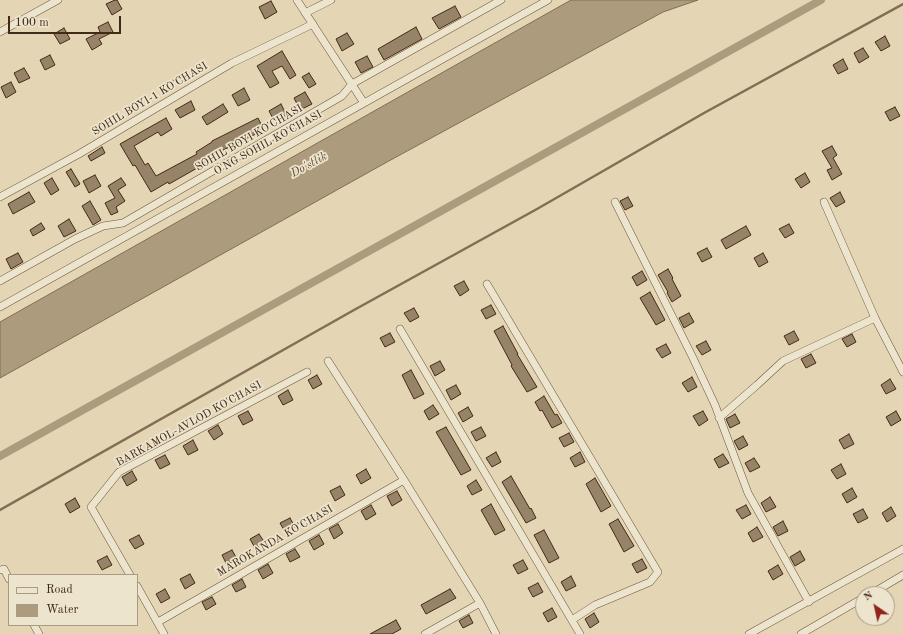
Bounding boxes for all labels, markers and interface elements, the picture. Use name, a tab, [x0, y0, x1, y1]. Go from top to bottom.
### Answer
scale bar	[10, 8, 123, 34]
text: 100 m	[15, 17, 49, 29]
street label: SOHIL BOYI-1 KO'CHASI	[90, 59, 210, 139]
street label: SOHIL BOYI KO'CHASI	[193, 102, 305, 174]
street label: O'NG SOHIL KO'CHASI	[212, 108, 324, 178]
water label: Do'stlik	[288, 149, 330, 181]
street label: BARKAMOL-AVLOD KO'CHASI	[114, 378, 264, 470]
street label: MAROKANDA KO'CHASI	[215, 502, 335, 580]
legend	[8, 574, 138, 626]
text: Road	[46, 584, 73, 596]
north arrow	[855, 586, 895, 626]
text: N	[862, 590, 875, 603]
text: Water	[46, 604, 78, 616]

